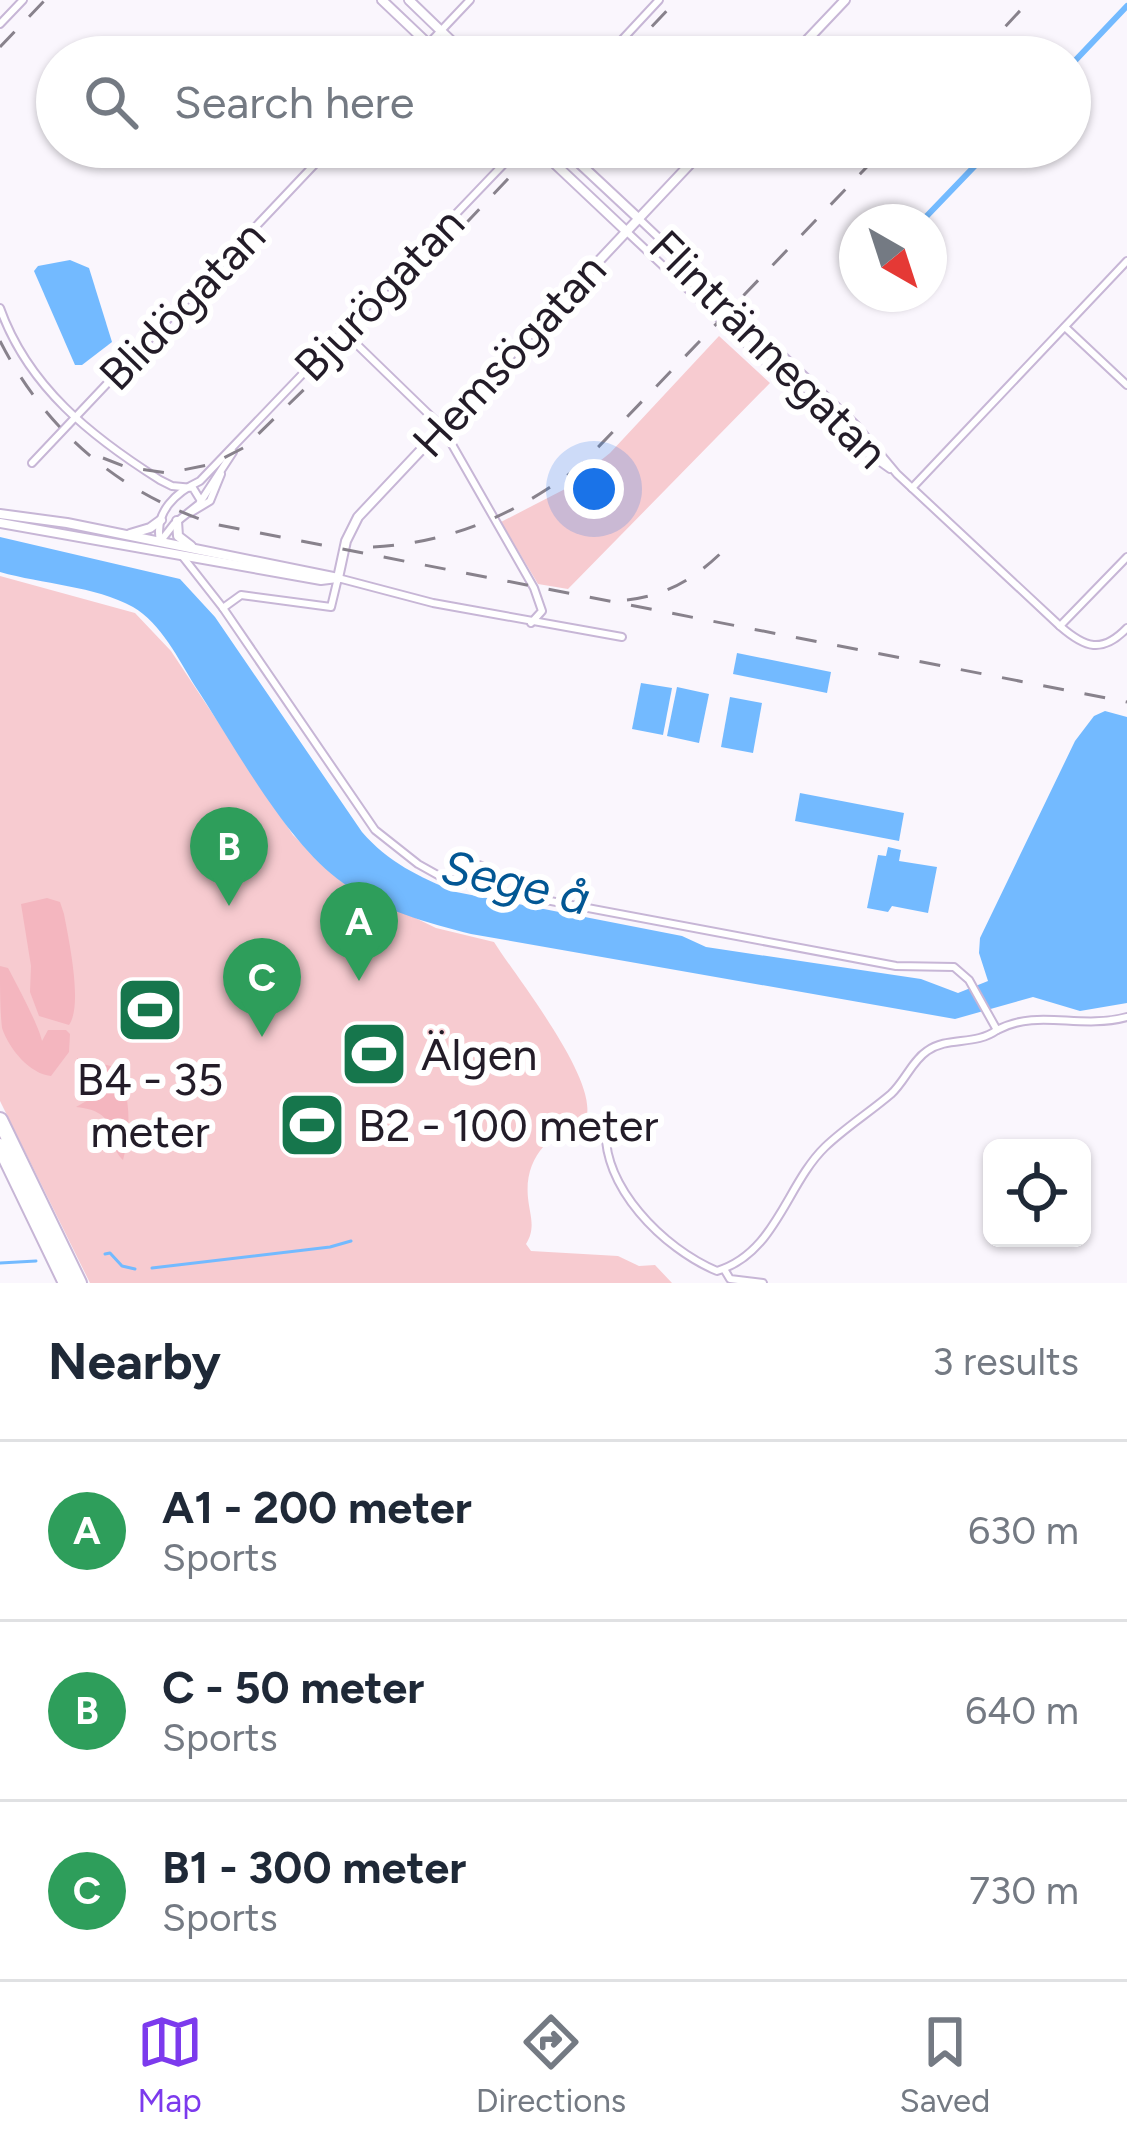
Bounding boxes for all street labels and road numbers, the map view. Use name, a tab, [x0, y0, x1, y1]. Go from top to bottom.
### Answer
street label: Bjurögatan	[283, 196, 475, 392]
street label: Blidögatan	[88, 209, 276, 401]
street label: Flintrännegatan	[639, 219, 899, 479]
street label: Hemsögatan	[401, 242, 617, 468]

